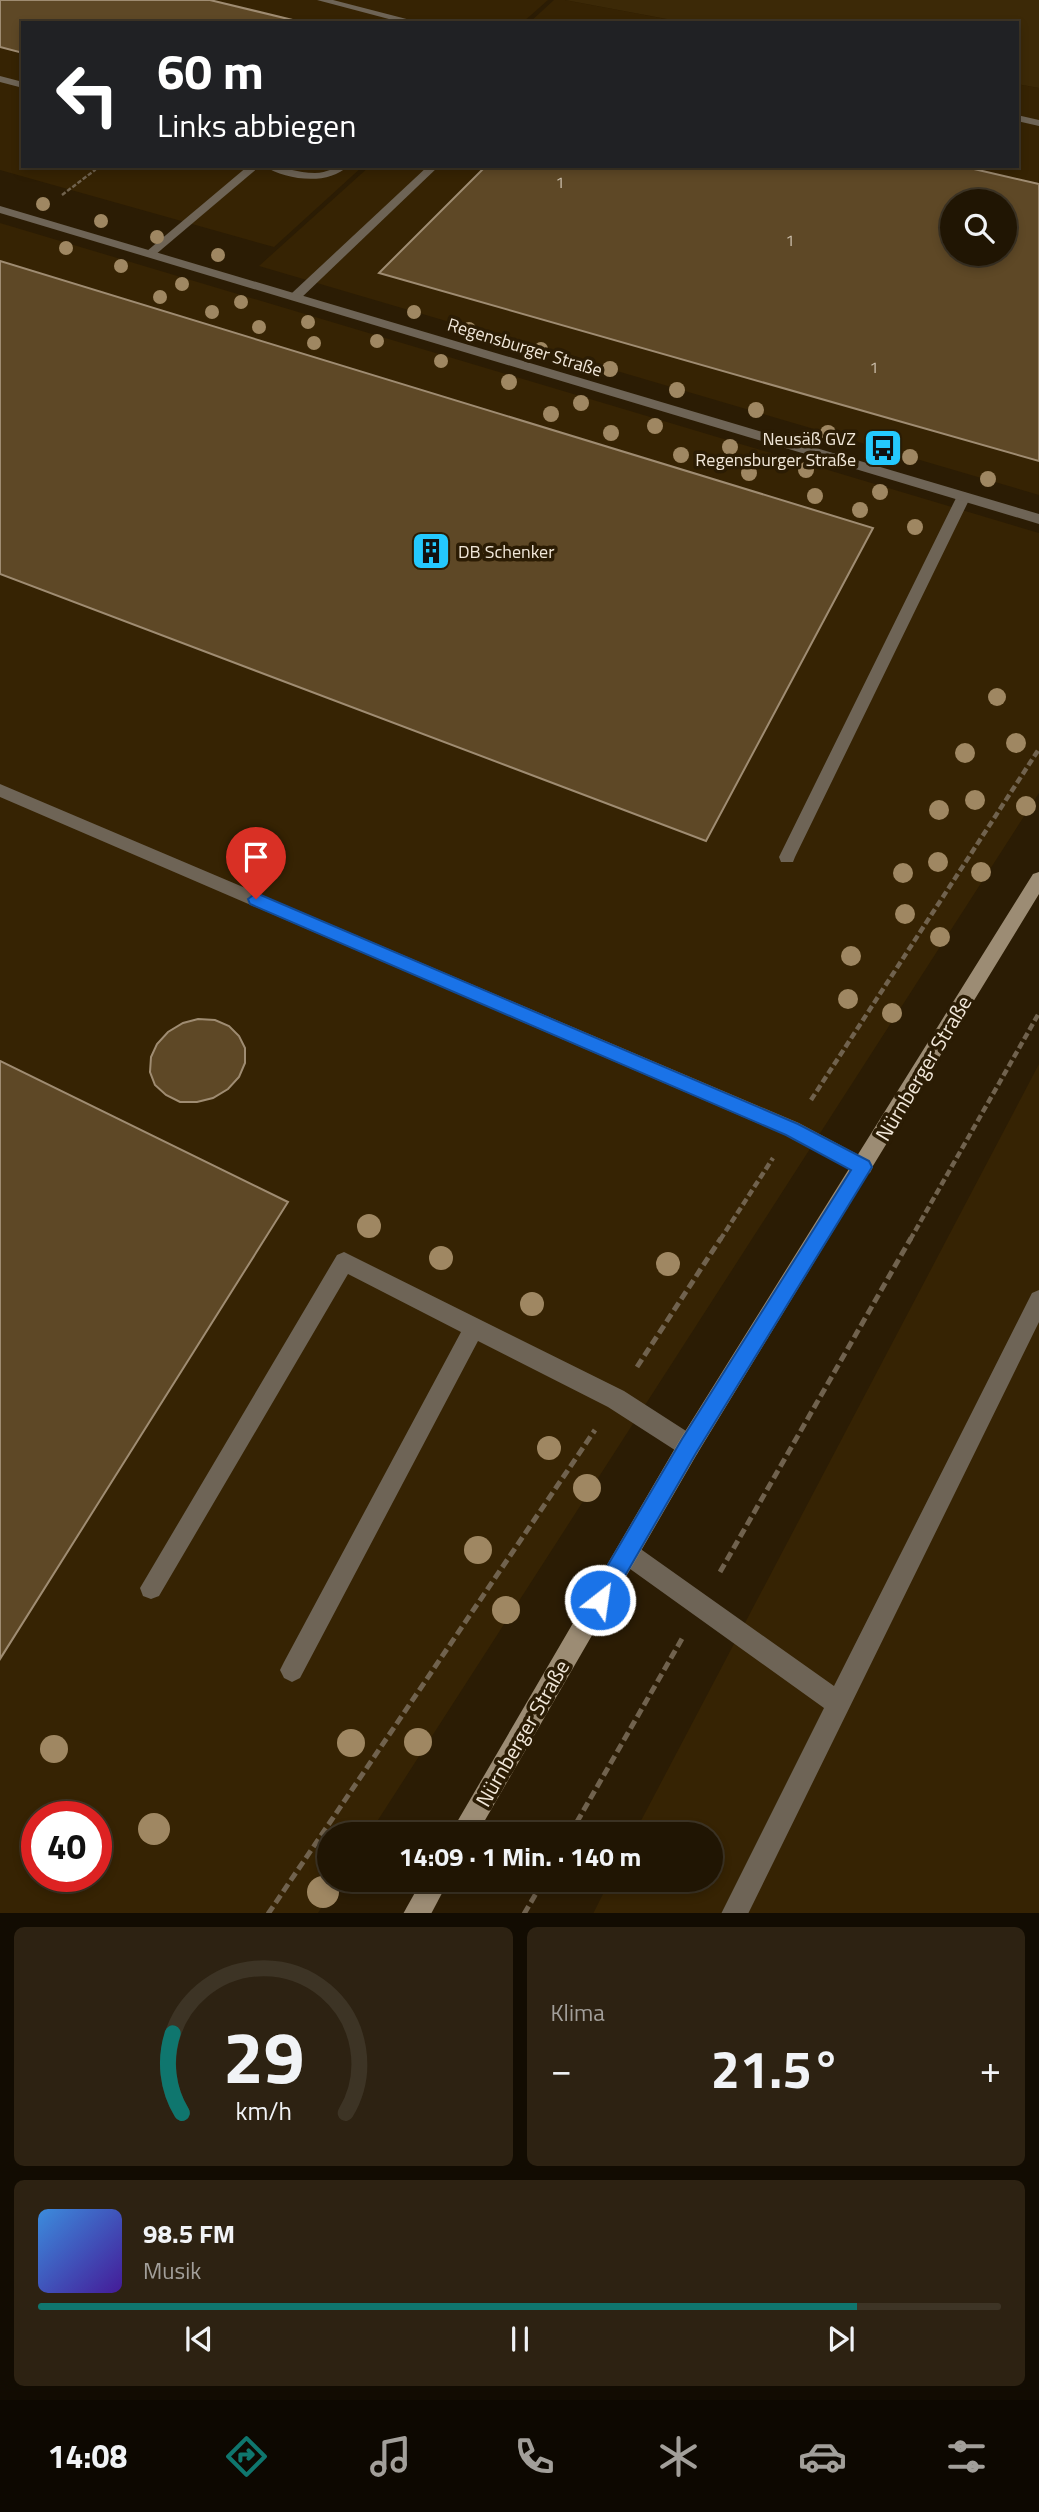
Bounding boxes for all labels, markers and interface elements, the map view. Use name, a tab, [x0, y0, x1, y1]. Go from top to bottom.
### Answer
text: 60 m	[157, 33, 264, 108]
icon: left	[42, 49, 133, 140]
text: Links abbiegen	[157, 101, 356, 149]
house number: 1	[556, 170, 564, 194]
map controls	[940, 189, 1017, 266]
button: search	[940, 189, 1017, 266]
house number: 1	[786, 228, 794, 252]
street label: Regensburger Straße	[444, 311, 606, 383]
house number: 1	[870, 355, 878, 379]
place label: Neusäß GVZ Regensburger Straße	[695, 425, 856, 473]
bus stop icon: Neusäß GVZ Regensburger Straße	[862, 427, 904, 469]
building icon: DB Schenker	[410, 530, 452, 572]
place label: DB Schenker	[458, 538, 554, 565]
pin	[226, 827, 286, 899]
icon: arrive	[237, 838, 275, 876]
street label: Nürnberger Straße	[867, 989, 979, 1147]
position arrow	[563, 1563, 637, 1637]
street label: Nürnberger Straße	[467, 1654, 577, 1812]
speed limit sign: 40	[21, 1801, 112, 1892]
text: 14:09 · 1 Min. · 140 m	[399, 1837, 641, 1876]
text: Klima	[551, 1995, 605, 2030]
text: 29	[222, 2001, 304, 2111]
text: 21.5°	[711, 2029, 841, 2108]
text: −	[551, 2040, 572, 2098]
text: +	[980, 2040, 1001, 2098]
text: km/h	[235, 2091, 292, 2129]
text: 98.5 FM	[143, 2214, 235, 2253]
text: Musik	[143, 2253, 201, 2288]
icon: previous	[180, 2320, 218, 2358]
icon: pause	[501, 2320, 539, 2358]
icon: next	[822, 2320, 860, 2358]
text: 14:08	[48, 2432, 127, 2480]
icon: directions	[222, 2432, 271, 2481]
icon: music	[366, 2432, 415, 2481]
icon: phone	[510, 2432, 559, 2481]
icon: climate	[654, 2432, 703, 2481]
icon: car	[798, 2432, 847, 2481]
icon: filters	[942, 2432, 991, 2481]

